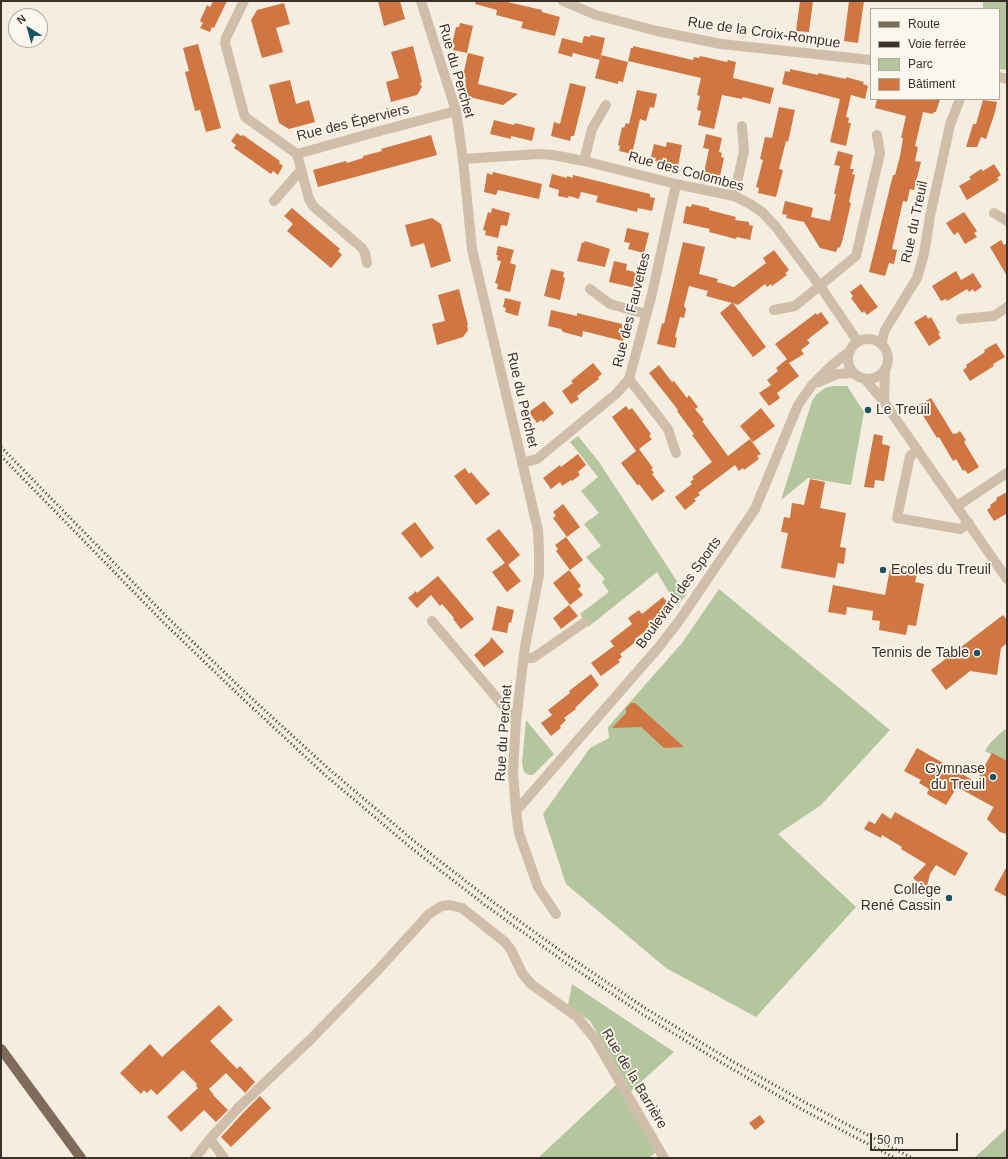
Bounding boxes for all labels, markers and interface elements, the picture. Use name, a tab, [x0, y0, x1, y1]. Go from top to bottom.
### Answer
north arrow	[8, 8, 48, 48]
legend	[870, 8, 1000, 100]
text: N	[15, 12, 28, 26]
street label: Rue de la Croix-Rompue	[687, 14, 841, 52]
text: Route	[908, 17, 940, 31]
street label: Rue du Perchet	[435, 22, 477, 120]
text: Voie ferrée	[908, 37, 966, 51]
text: Parc	[908, 57, 933, 71]
text: Bâtiment	[908, 77, 955, 91]
street label: Rue des Éperviers	[295, 101, 411, 145]
street label: Rue des Colombes	[626, 148, 746, 196]
street label: Rue du Treuil	[898, 179, 932, 265]
street label: Rue des Fauvettes	[610, 251, 654, 369]
street label: Rue du Perchet	[503, 351, 541, 449]
place label: Le Treuil	[876, 402, 930, 418]
marker: Le Treuil	[863, 405, 873, 415]
street label: Boulevard des Sports	[633, 534, 725, 652]
place label: Ecoles du Treuil	[891, 562, 991, 578]
marker: Ecoles du Treuil	[878, 565, 888, 575]
place label: Tennis de Table	[872, 645, 969, 661]
marker: Tennis de Table	[972, 648, 982, 658]
street label: Rue du Perchet	[492, 684, 516, 782]
place label: Gymnase du Treuil	[925, 761, 985, 794]
marker: Gymnase du Treuil	[988, 772, 998, 782]
place label: Collège René Cassin	[861, 882, 941, 914]
marker: Collège René Cassin	[944, 893, 954, 903]
street label: Rue de la Barrière	[598, 1026, 670, 1132]
scale bar	[872, 1125, 960, 1151]
text: 50 m	[877, 1133, 904, 1147]

